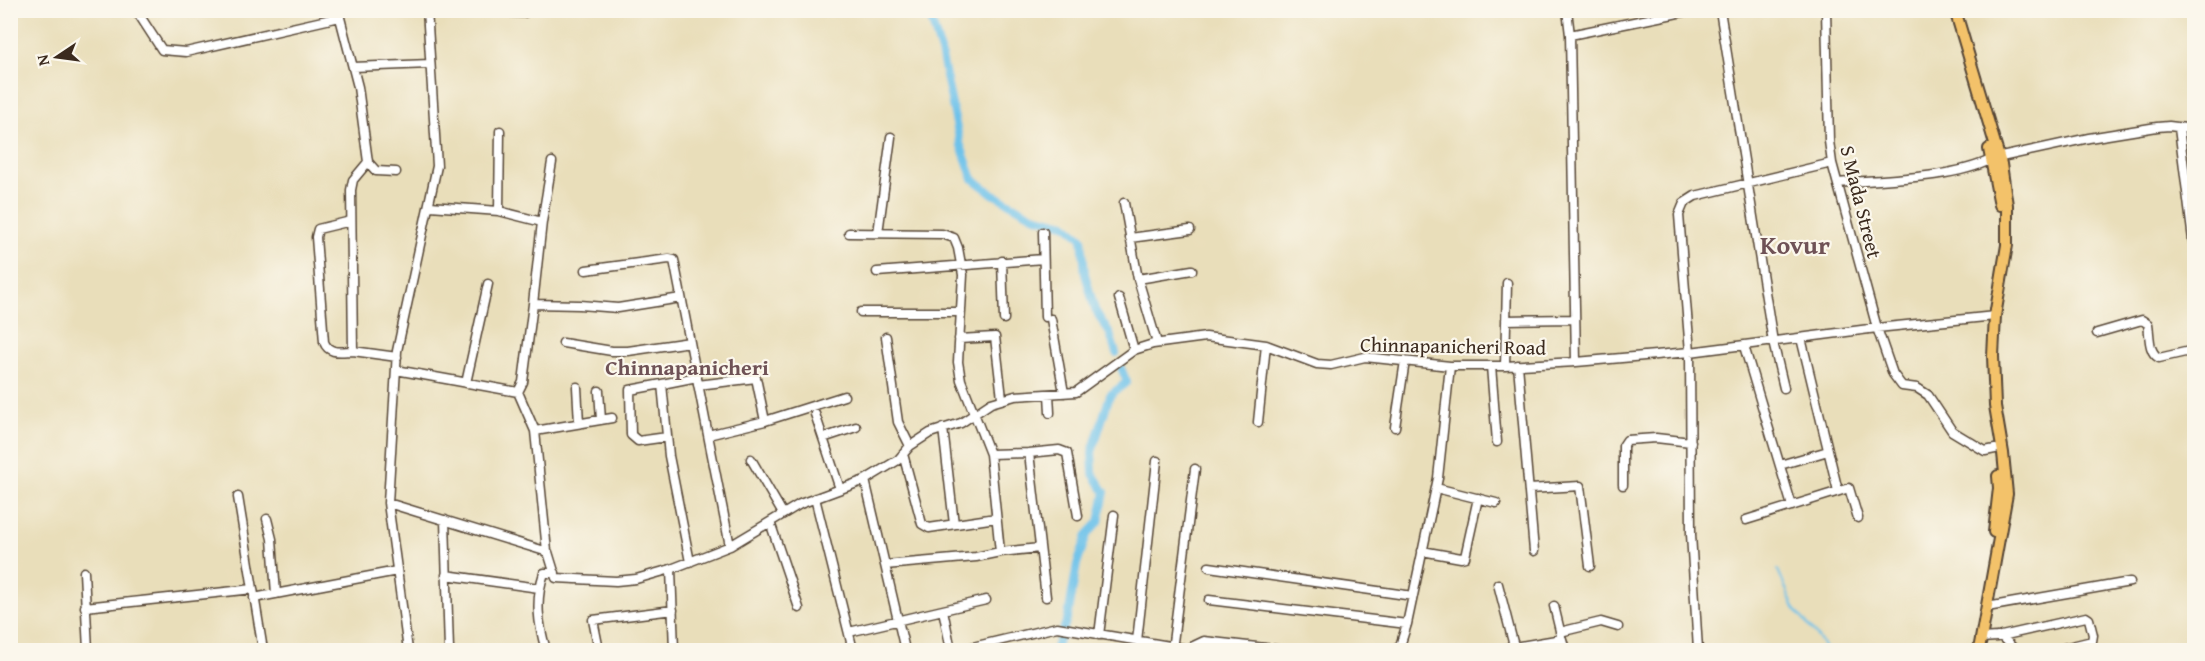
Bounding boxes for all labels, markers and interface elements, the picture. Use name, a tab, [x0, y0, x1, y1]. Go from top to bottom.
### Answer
north arrow	[27, 27, 87, 87]
text: N	[29, 52, 55, 68]
street label: S Mada Street	[1833, 143, 1889, 261]
district label: Kovur	[1760, 225, 1830, 264]
street label: Chinnapanicheri Road	[1360, 329, 1547, 362]
district label: Chinnapanicheri	[605, 351, 769, 383]

